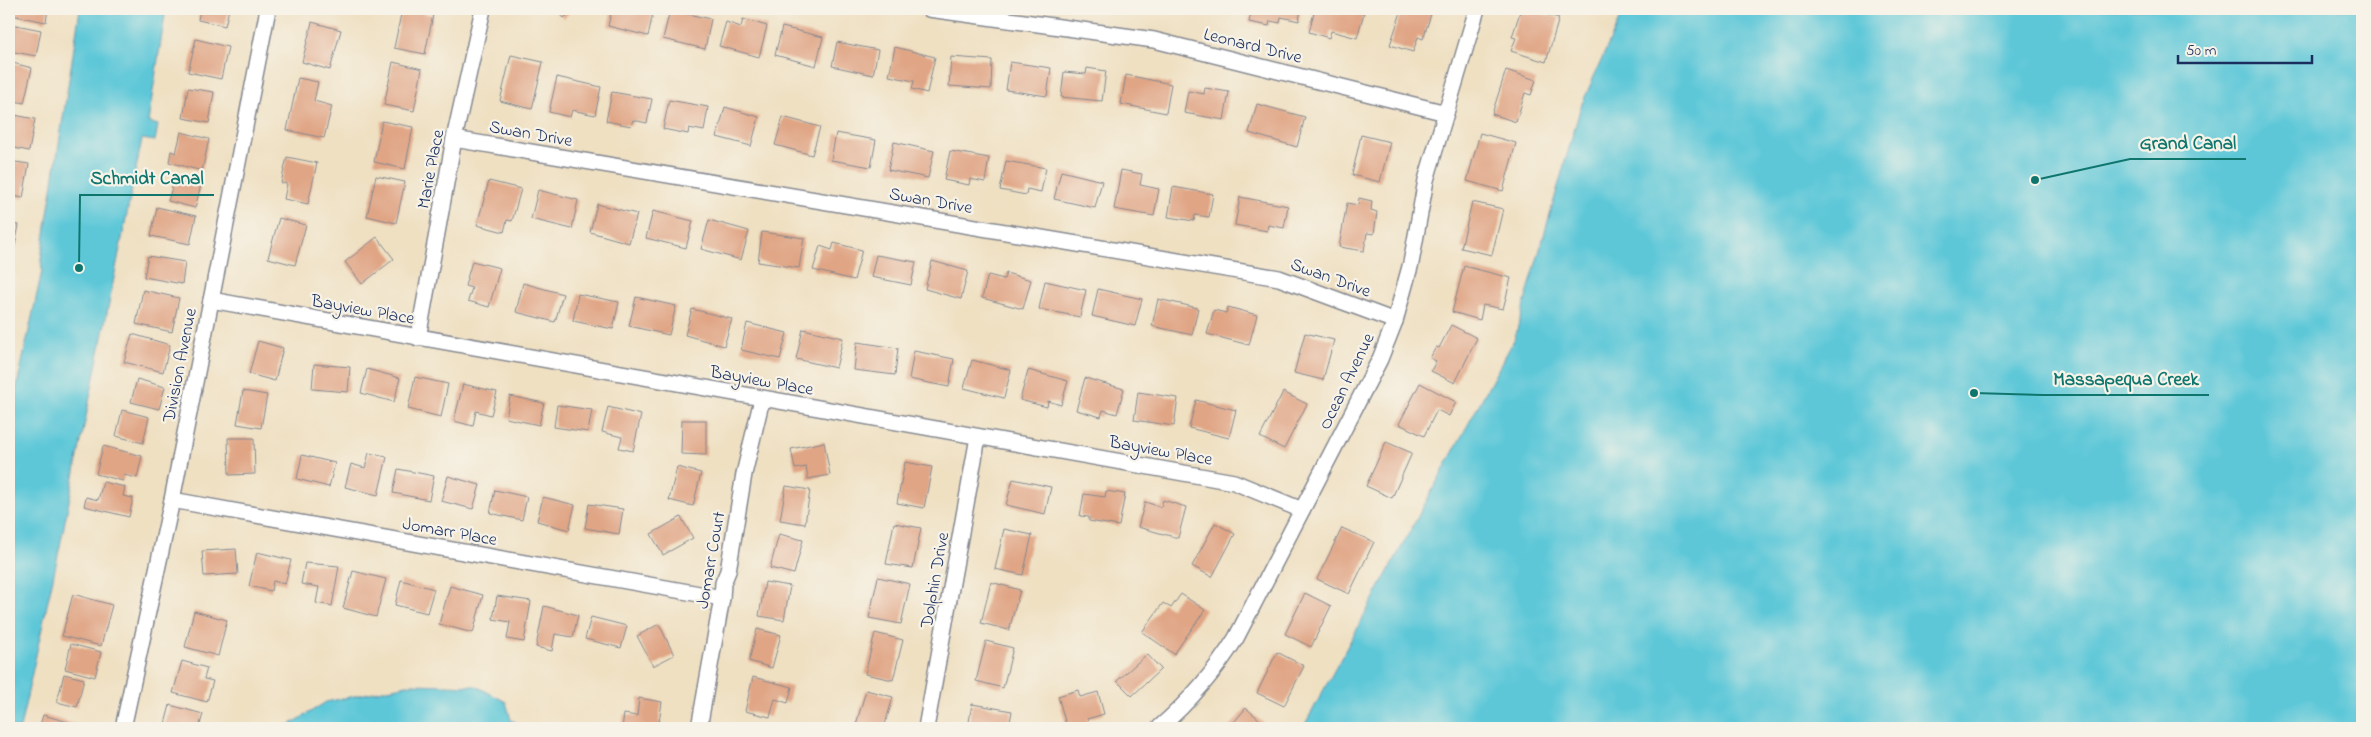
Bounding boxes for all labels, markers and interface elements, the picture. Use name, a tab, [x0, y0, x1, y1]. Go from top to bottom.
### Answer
street label: Leonard Drive	[1201, 22, 1305, 72]
scale bar	[2178, 32, 2312, 64]
text: 50 m	[2186, 40, 2217, 62]
street label: Swan Drive	[487, 115, 575, 155]
callout: Grand Canal	[2130, 125, 2246, 159]
street label: Marie Place	[412, 127, 453, 211]
text: Grand Canal	[2140, 131, 2236, 158]
callout: Schmidt Canal	[80, 161, 214, 195]
text: Schmidt Canal	[90, 166, 204, 193]
street label: Swan Drive	[887, 182, 975, 222]
street label: Swan Drive	[1286, 252, 1375, 306]
street label: Bayview Place	[308, 289, 417, 333]
street label: Division Avenue	[157, 305, 205, 426]
street label: Ocean Avenue	[1313, 328, 1383, 435]
street label: Bayview Place	[707, 360, 816, 404]
callout: Massapequa Creek	[2043, 361, 2209, 395]
text: Massapequa Creek	[2053, 367, 2199, 394]
street label: Bayview Place	[1106, 430, 1215, 474]
street label: Jomarr Court	[691, 510, 733, 611]
street label: Jomarr Place	[400, 512, 500, 554]
street label: Dolphin Drive	[915, 529, 957, 631]

